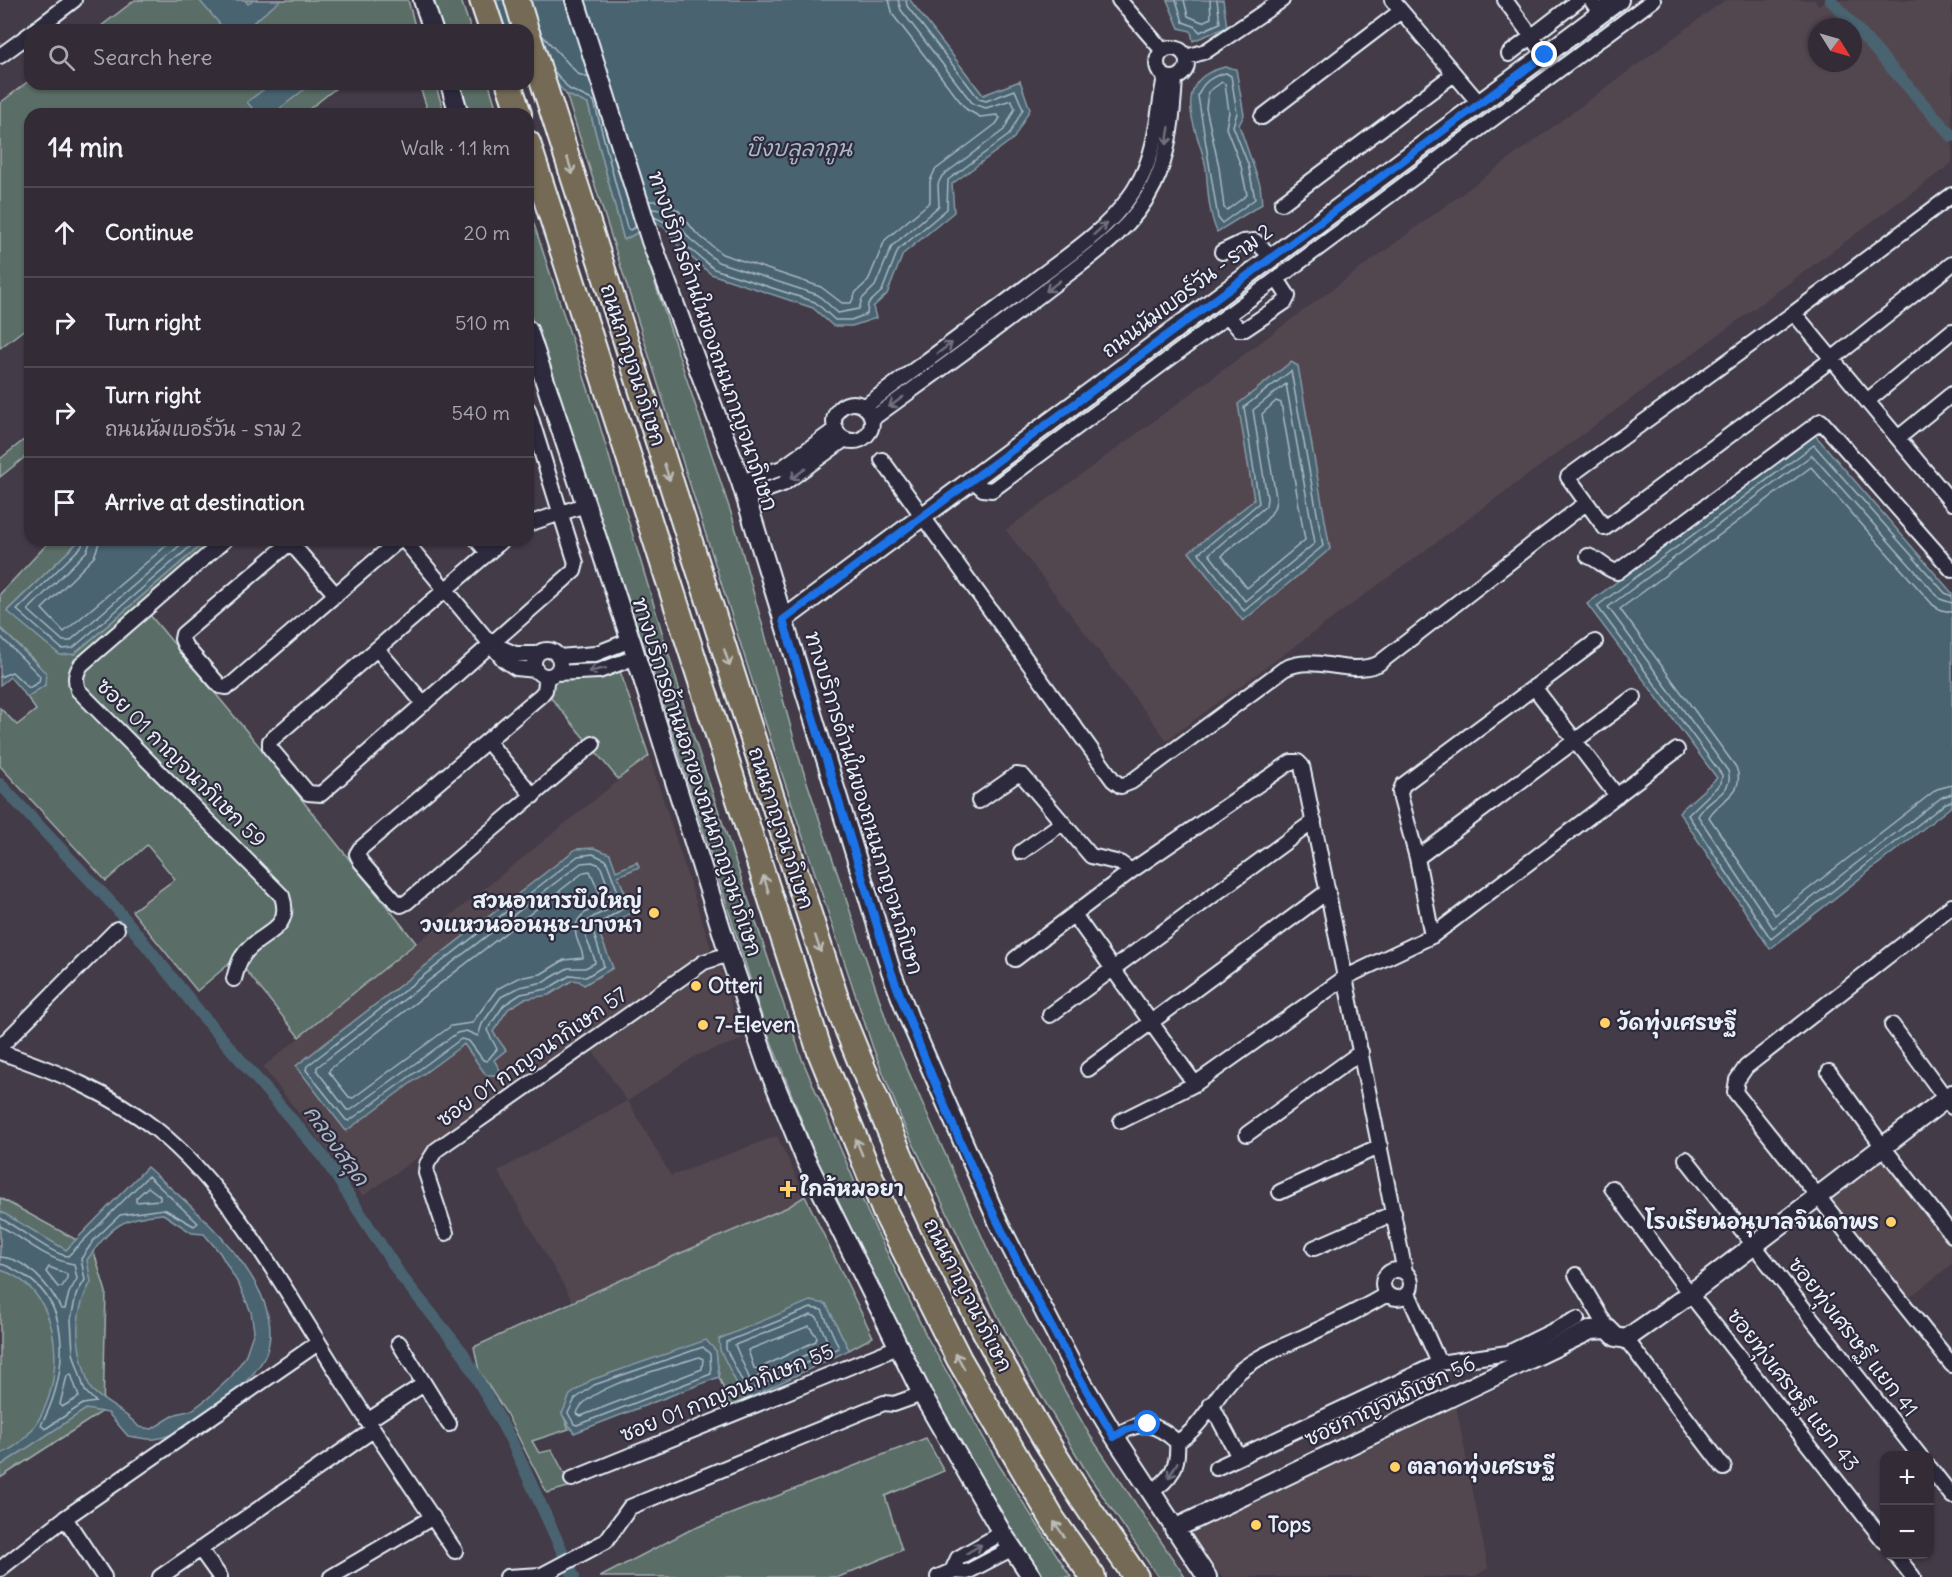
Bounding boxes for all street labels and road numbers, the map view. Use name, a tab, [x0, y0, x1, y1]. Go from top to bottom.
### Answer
street label: ทางบริการด้านในของถนนกาญจนาภิเษก	[642, 167, 784, 514]
street label: ถนนนัมเบอร์วัน - ราม 2	[1096, 218, 1277, 364]
street label: ถนนกาญจนาภิเษก	[594, 280, 672, 450]
street label: ทางบริการด้านนอกของถนนกาญจนาภิเษก	[626, 594, 768, 960]
street label: ทางบริการด้านในของถนนกาญจนาภิเษก	[799, 628, 930, 978]
street label: ซอย 01 กาญจนาภิเษก 59	[91, 672, 272, 853]
street label: ถนนกาญจนาภิเษก	[742, 743, 820, 913]
street label: ซอย 01 กาญจนากิเษก 57	[431, 981, 632, 1133]
street label: ถนนกาญจนาภิเษก	[918, 1213, 1019, 1376]
street label: ซอยทุ่งเศรษฐี แยก 41	[1780, 1251, 1924, 1424]
street label: ซอยทุ่งเศรษฐี แยก 43	[1719, 1303, 1865, 1478]
street label: ซอย 01 กาญจนากิเษก 55	[616, 1337, 838, 1448]
street label: ซอยกาญจนภิเษก 56	[1300, 1349, 1479, 1452]

